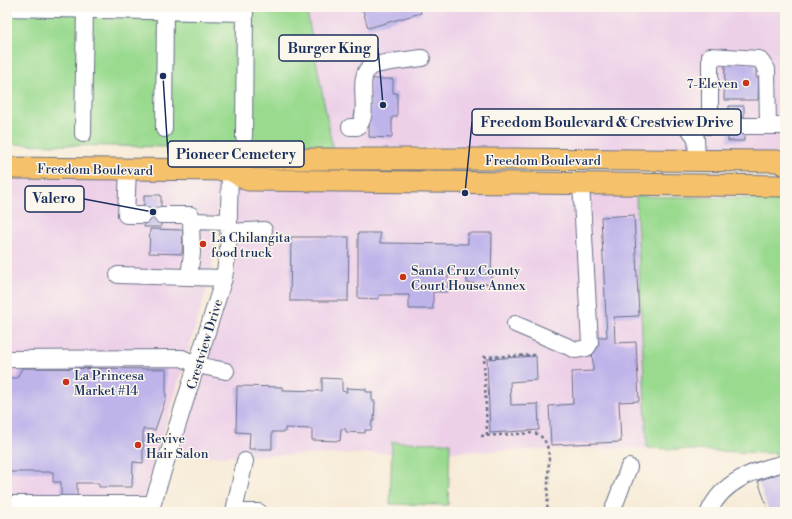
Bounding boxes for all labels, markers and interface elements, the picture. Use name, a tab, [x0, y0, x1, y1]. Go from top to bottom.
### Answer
callout: Burger King	[279, 35, 378, 61]
text: Burger King	[287, 40, 372, 58]
place label: 7-Eleven	[687, 76, 738, 92]
marker: 7-Eleven	[741, 78, 751, 88]
callout: Freedom Boulevard & Crestview Drive	[472, 109, 741, 135]
text: Freedom Boulevard & Crestview Drive	[481, 114, 734, 132]
callout: Pioneer Cemetery	[168, 141, 304, 167]
text: Pioneer Cemetery	[176, 146, 297, 164]
street label: Freedom Boulevard	[485, 153, 602, 169]
street label: Freedom Boulevard	[37, 161, 154, 179]
callout: Valero	[25, 186, 84, 212]
text: Valero	[31, 190, 76, 208]
place label: La Chilangita food truck	[211, 230, 291, 261]
marker: La Chilangita food truck	[198, 239, 208, 249]
place label: Santa Cruz County Court House Annex	[411, 263, 526, 294]
marker: Santa Cruz County Court House Annex	[398, 272, 408, 282]
street label: Crestview Drive	[184, 297, 226, 391]
place label: La Princesa Market #14	[74, 368, 144, 399]
marker: La Princesa Market #14	[61, 377, 71, 387]
place label: Revive Hair Salon	[146, 431, 209, 462]
marker: Revive Hair Salon	[133, 440, 143, 450]

